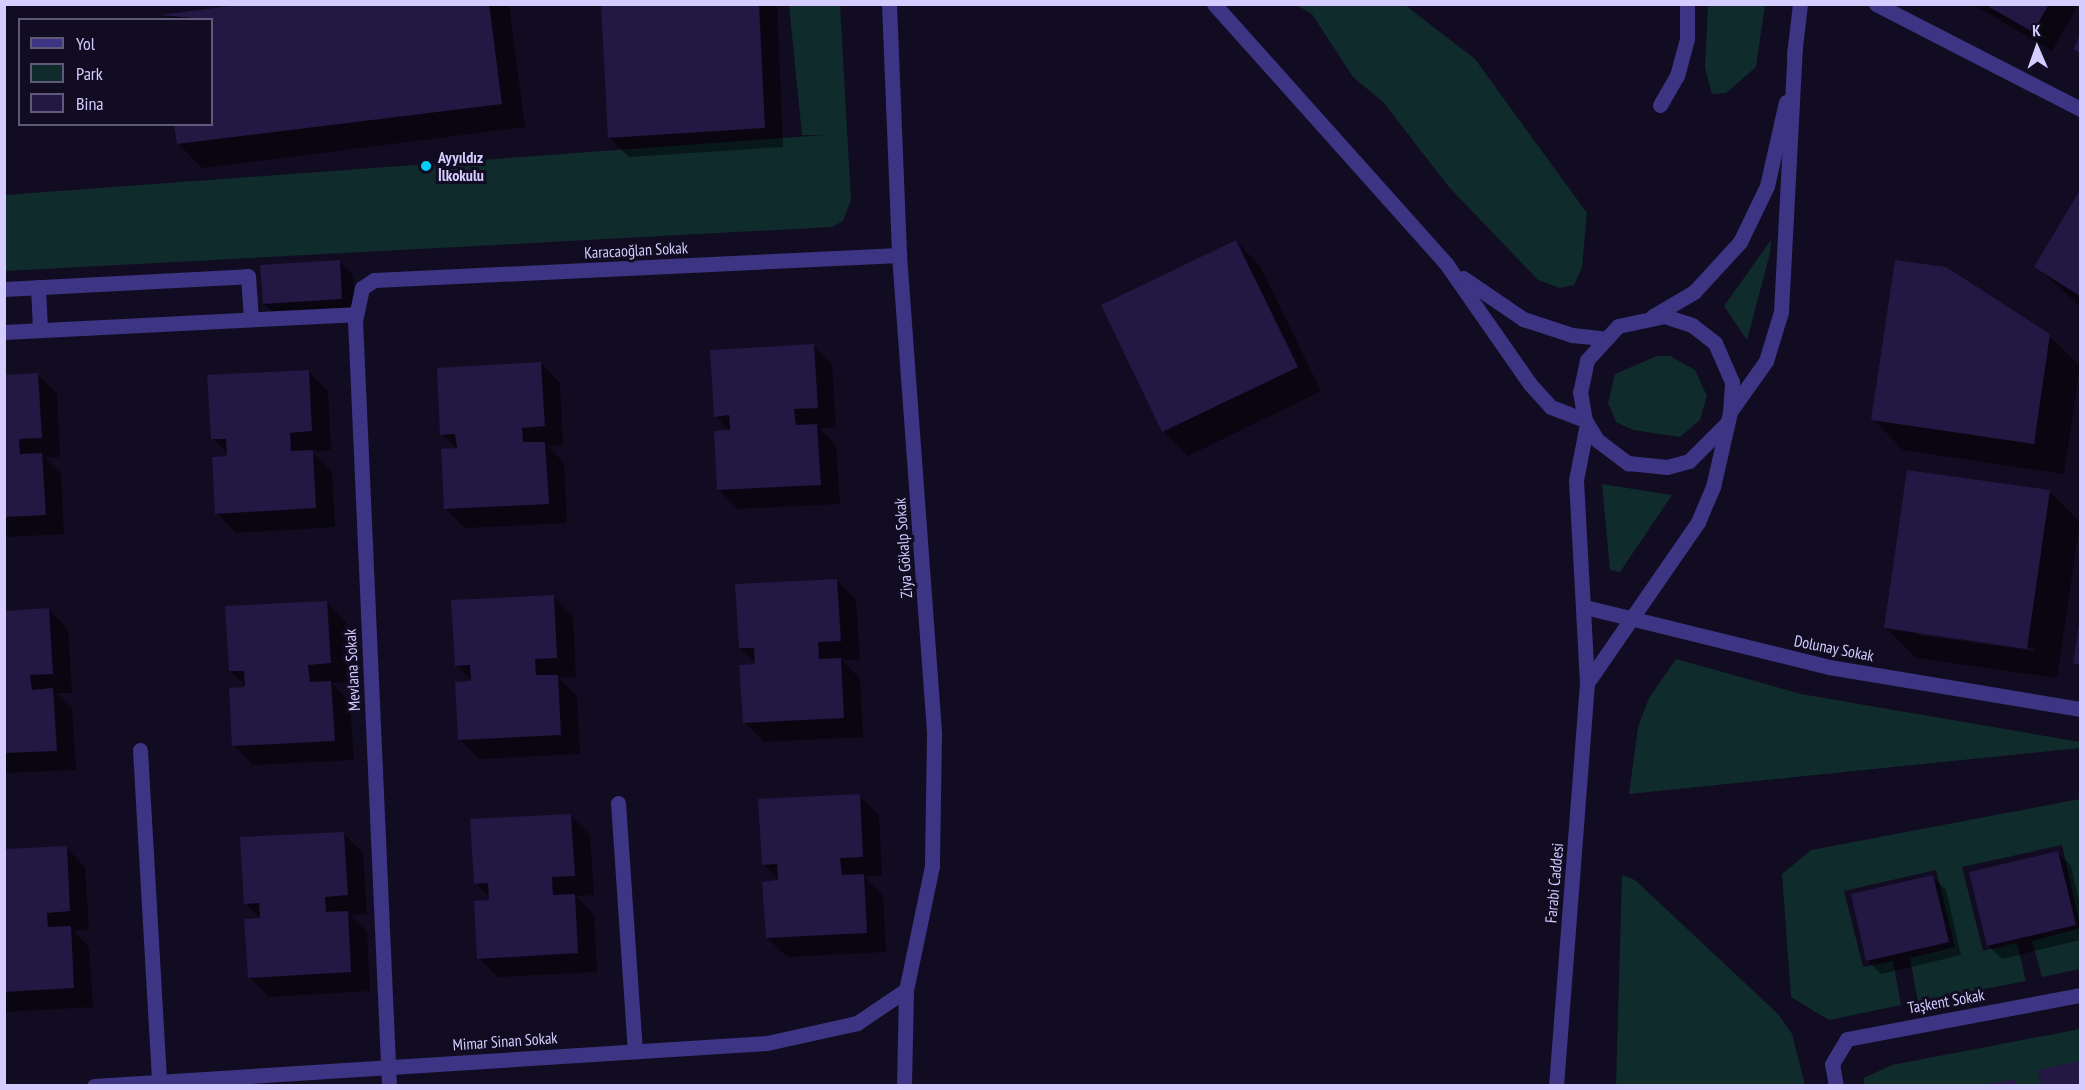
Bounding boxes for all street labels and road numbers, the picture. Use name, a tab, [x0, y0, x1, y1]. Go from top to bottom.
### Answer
street label: Karacaoğlan Sokak	[584, 238, 688, 262]
street label: Ziya Gökalp Sokak	[890, 497, 916, 599]
street label: Mevlana Sokak	[340, 628, 364, 712]
street label: Dolunay Sokak	[1792, 631, 1876, 665]
street label: Farabi Caddesi	[1541, 842, 1567, 924]
street label: Taşkent Sokak	[1906, 985, 1986, 1017]
street label: Mimar Sinan Sokak	[452, 1028, 558, 1054]

